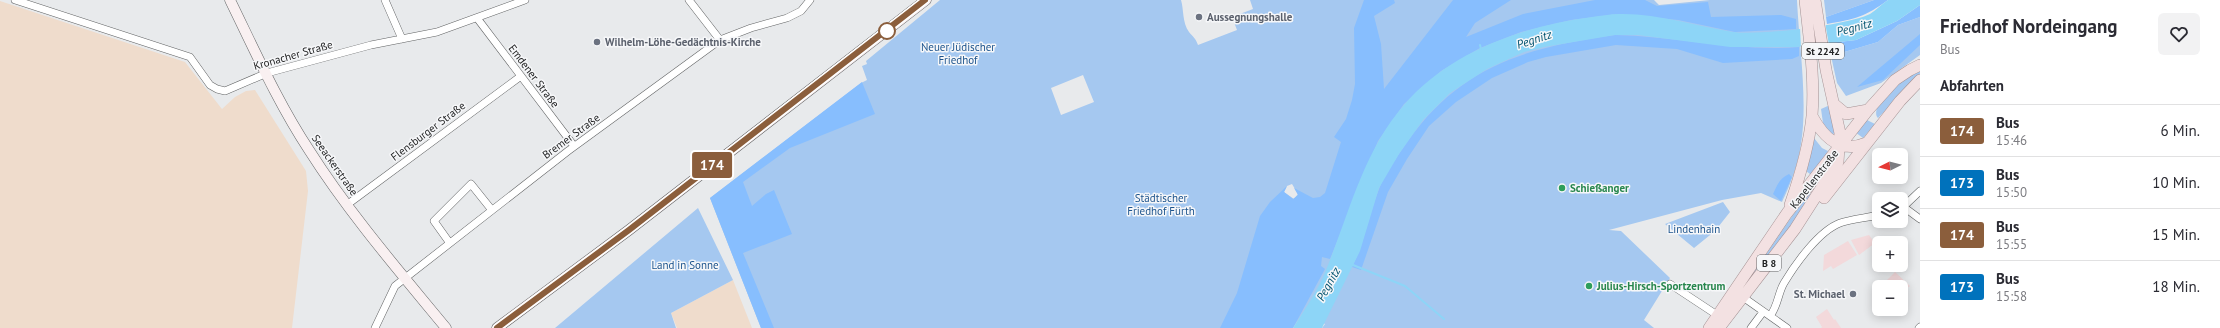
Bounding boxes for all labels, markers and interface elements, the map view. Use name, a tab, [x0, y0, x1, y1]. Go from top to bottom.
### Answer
place label: Aussegnungshalle	[1207, 10, 1293, 24]
marker: Aussegnungshalle	[1194, 12, 1204, 22]
button: heart	[2158, 13, 2200, 55]
text: Friedhof Nordeingang	[1940, 14, 2117, 38]
water label: Pegnitz	[1835, 15, 1874, 39]
unlabelled marker	[878, 22, 896, 40]
water label: Pegnitz	[1514, 26, 1554, 52]
place label: Wilhelm-Löhe-Gedächtnis-Kirche	[605, 35, 761, 49]
street label: Kronacher Straße	[252, 37, 335, 73]
marker: Wilhelm-Löhe-Gedächtnis-Kirche	[592, 37, 602, 47]
park label: Neuer Jüdischer Friedhof	[921, 40, 995, 67]
text: Bus	[1940, 41, 1960, 58]
street label: Emdener Straße	[506, 42, 563, 111]
road number: St 2242	[1802, 43, 1844, 59]
text: Abfahrten	[1940, 76, 2004, 95]
street label: Flensburger Straße	[388, 98, 468, 164]
street label: Bremer Straße	[539, 110, 603, 162]
text: Bus	[1996, 113, 2019, 132]
text: 6 Min.	[2161, 121, 2200, 140]
text: 174	[1950, 122, 1974, 140]
street label: Seeackerstraße	[309, 132, 361, 199]
text: 15:46	[1996, 132, 2027, 149]
street label: Kapellenstraße	[1787, 146, 1842, 211]
north arrow	[1872, 148, 1908, 184]
map controls	[1872, 148, 1908, 316]
line badge: 174	[689, 152, 735, 178]
text: 174	[700, 156, 724, 174]
text: Bus	[1996, 165, 2019, 184]
text: 10 Min.	[2152, 173, 2200, 192]
text: 173	[1950, 174, 1974, 192]
place label: Schießanger	[1570, 181, 1629, 195]
marker: Schießanger	[1557, 183, 1567, 193]
text: 15:50	[1996, 184, 2027, 201]
park label: Städtischer Friedhof Fürth	[1127, 191, 1195, 218]
button: layers	[1872, 192, 1908, 228]
text: Bus	[1996, 217, 2019, 236]
park label: Lindenhain	[1668, 222, 1720, 236]
text: 15 Min.	[2152, 225, 2200, 244]
text: 174	[1950, 226, 1974, 244]
button: +	[1872, 236, 1908, 272]
text: 15:55	[1996, 236, 2027, 253]
road number: B 8	[1757, 255, 1781, 271]
park label: Land in Sonne	[651, 258, 719, 272]
water label: Pegnitz	[1313, 264, 1344, 303]
text: Bus	[1996, 269, 2019, 288]
text: 18 Min.	[2152, 277, 2200, 296]
text: 173	[1950, 278, 1974, 296]
place label: Julius-Hirsch-Sportzentrum	[1596, 279, 1726, 293]
button: −	[1872, 280, 1908, 316]
marker: Julius-Hirsch-Sportzentrum	[1584, 281, 1594, 291]
place label: St. Michael	[1794, 287, 1846, 301]
text: 15:58	[1996, 288, 2027, 305]
marker: St. Michael	[1848, 289, 1858, 299]

